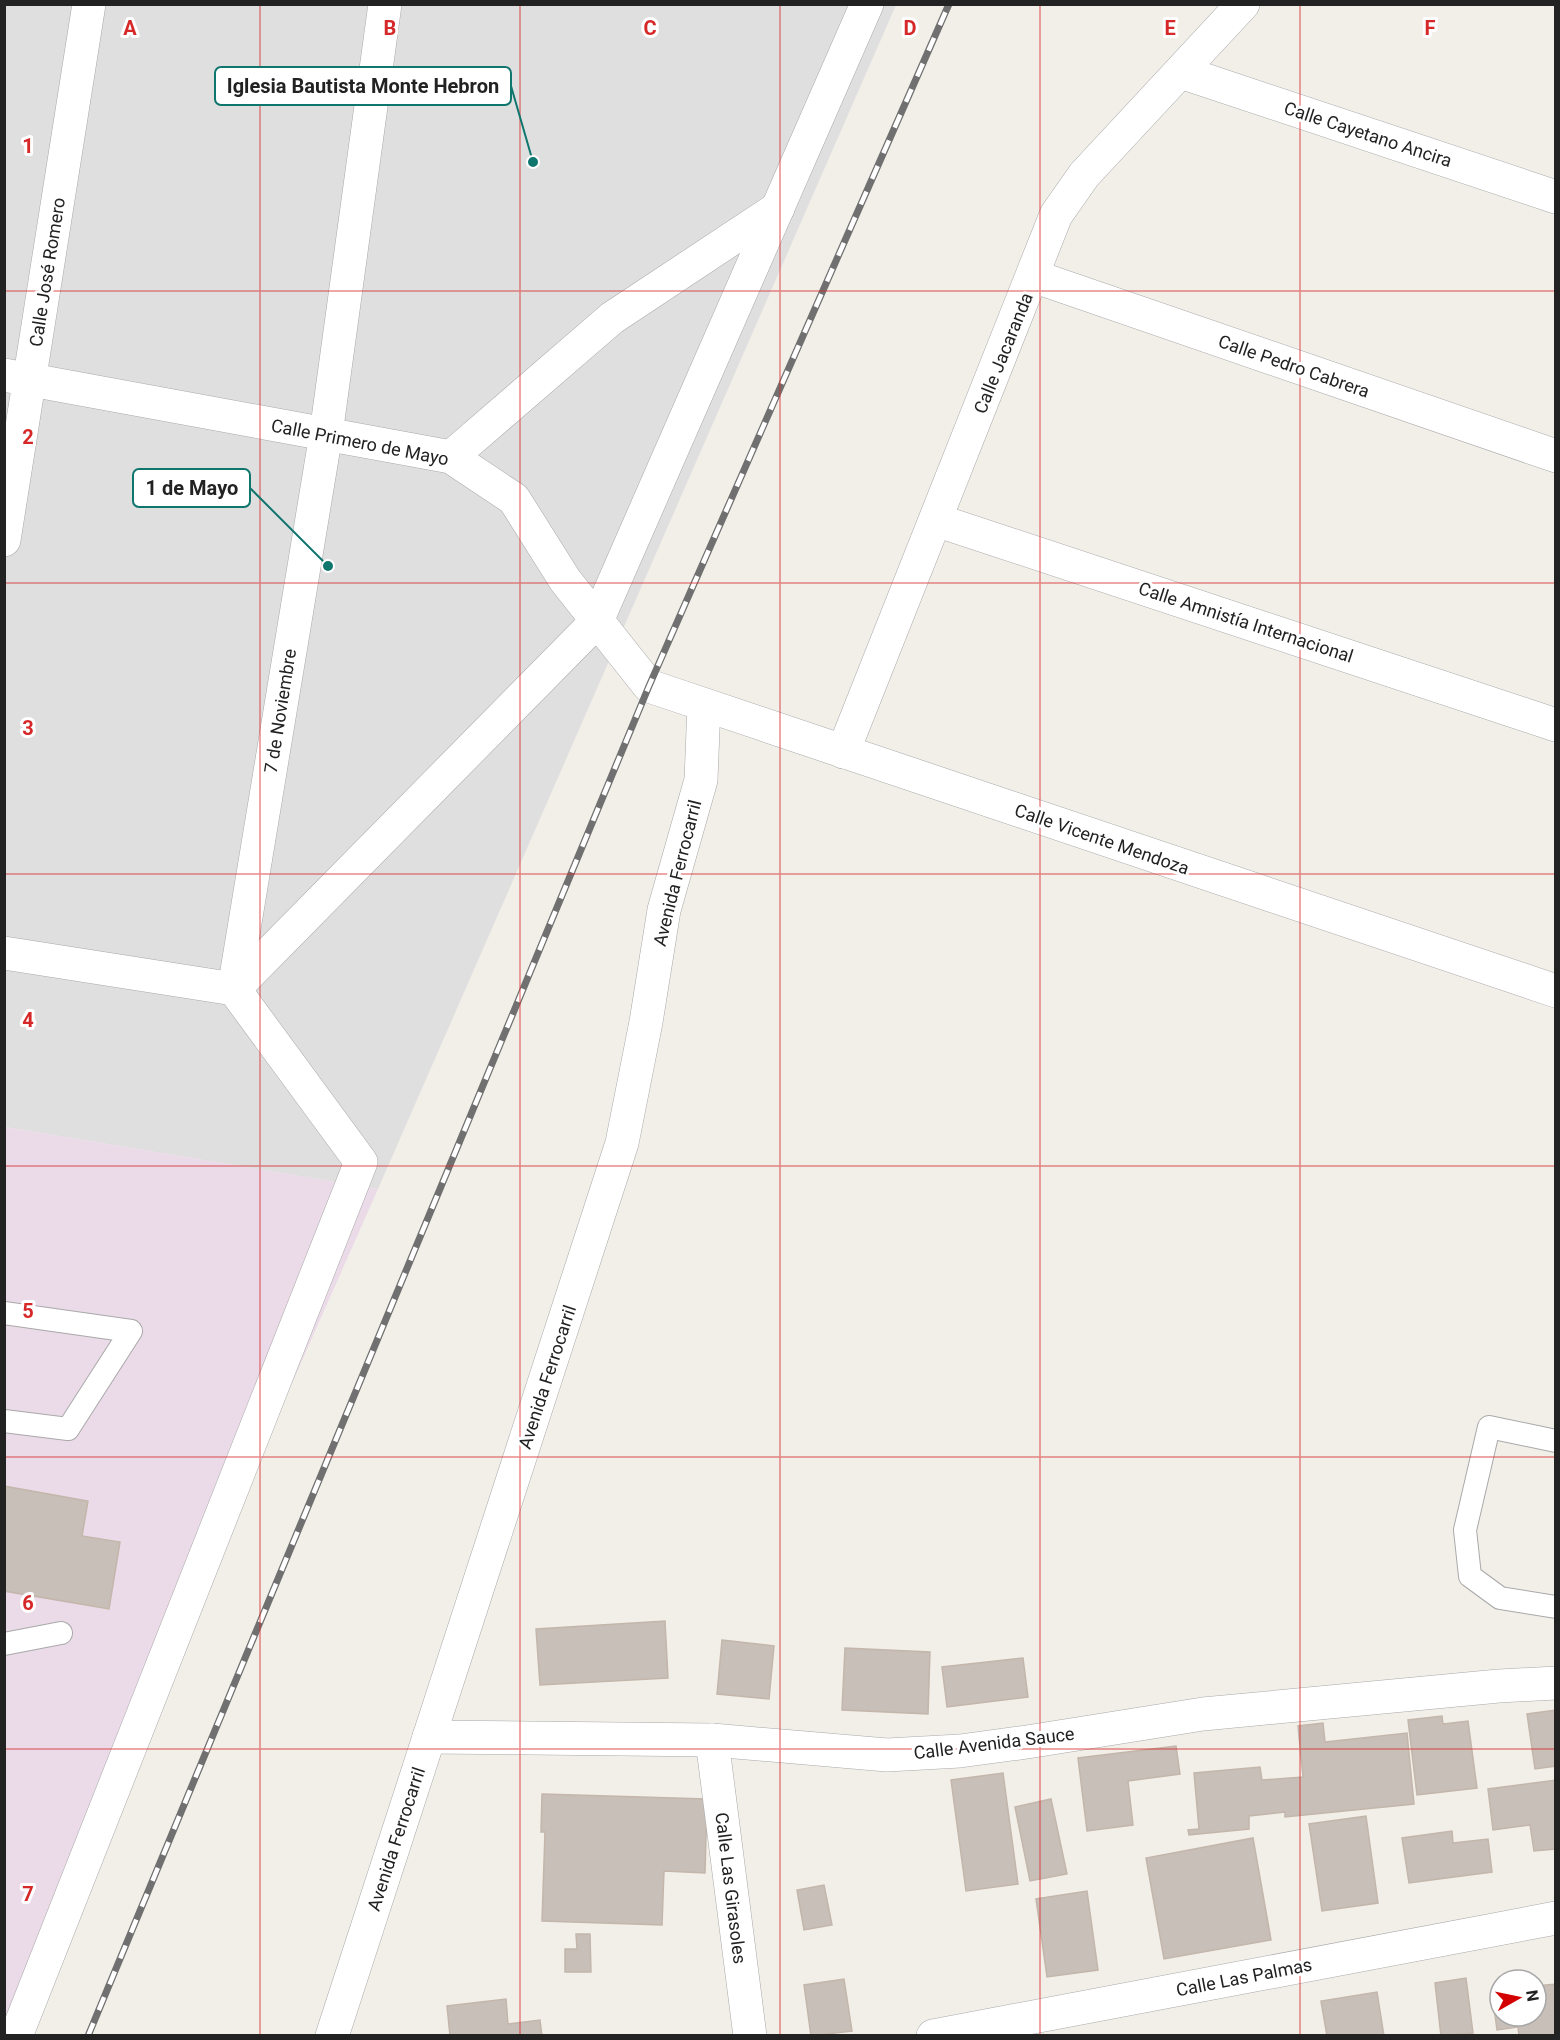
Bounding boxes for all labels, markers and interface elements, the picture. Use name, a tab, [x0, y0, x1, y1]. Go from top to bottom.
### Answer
text: A	[123, 16, 137, 40]
text: B	[384, 16, 396, 40]
text: C	[643, 16, 657, 40]
text: D	[904, 16, 917, 40]
text: E	[1164, 16, 1176, 40]
text: F	[1425, 16, 1436, 40]
callout: Iglesia Bautista Monte Hebron	[215, 67, 511, 105]
text: Iglesia Bautista Monte Hebron	[227, 74, 499, 98]
street label: Calle Cayetano Ancira	[1282, 97, 1454, 171]
text: 1	[22, 134, 34, 158]
street label: Calle José Romero	[25, 196, 69, 348]
street label: Calle Jacaranda	[969, 289, 1037, 417]
street label: Calle Pedro Cabrera	[1216, 330, 1372, 402]
street label: Calle Primero de Mayo	[270, 414, 450, 470]
text: 2	[22, 425, 34, 449]
callout: 1 de Mayo	[133, 469, 250, 507]
text: 1 de Mayo	[146, 476, 238, 500]
street label: Calle Amnistía Internacional	[1136, 577, 1356, 667]
street label: 7 de Noviembre	[260, 647, 300, 775]
text: 3	[22, 716, 34, 740]
street label: Avenida Ferrocarril	[649, 798, 705, 948]
street label: Calle Vicente Mendoza	[1012, 799, 1192, 879]
text: 4	[22, 1008, 34, 1032]
text: 5	[22, 1299, 34, 1323]
street label: Avenida Ferrocarril	[514, 1302, 580, 1452]
text: 6	[22, 1591, 34, 1615]
street label: Calle Avenida Sauce	[912, 1723, 1076, 1763]
street label: Avenida Ferrocarril	[363, 1764, 429, 1914]
street label: Calle Las Girasoles	[711, 1811, 751, 1965]
text: 7	[22, 1882, 34, 1906]
street label: Calle Las Palmas	[1174, 1954, 1314, 2000]
north arrow	[1488, 1968, 1548, 2028]
text: N	[1522, 1989, 1543, 2003]

